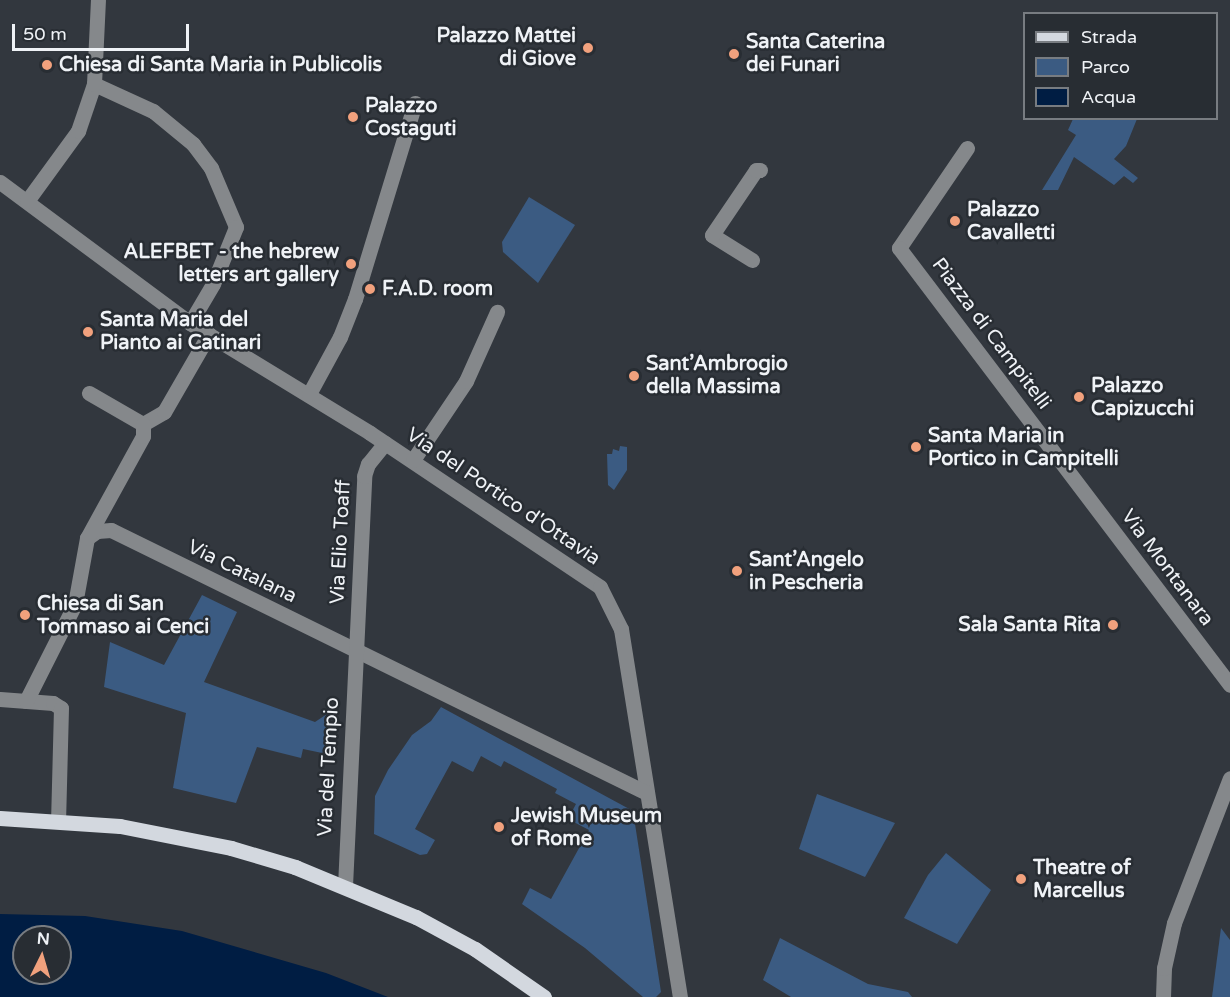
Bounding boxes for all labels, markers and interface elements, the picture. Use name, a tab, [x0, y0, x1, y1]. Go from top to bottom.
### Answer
scale bar	[15, 12, 192, 50]
legend	[1023, 12, 1218, 120]
text: 50 m	[23, 23, 67, 45]
place label: Palazzo Mattei di Giove	[437, 24, 576, 71]
text: Strada	[1081, 26, 1137, 48]
place label: Santa Caterina dei Funari	[746, 30, 885, 77]
marker: Palazzo Mattei di Giove	[581, 41, 595, 55]
marker: Santa Caterina dei Funari	[727, 47, 741, 61]
place label: Chiesa di Santa Maria in Publicolis	[59, 53, 382, 77]
text: Parco	[1081, 56, 1130, 78]
marker: Chiesa di Santa Maria in Publicolis	[40, 58, 54, 72]
text: Acqua	[1081, 86, 1136, 108]
place label: Palazzo Costaguti	[365, 94, 457, 141]
marker: Palazzo Costaguti	[346, 110, 360, 124]
place label: Palazzo Cavalletti	[967, 198, 1055, 245]
marker: Palazzo Cavalletti	[948, 214, 962, 228]
place label: ALEFBET - the hebrew letters art gallery	[123, 240, 339, 287]
street label: Piazza di Campitelli	[926, 253, 1056, 415]
marker: ALEFBET - the hebrew letters art gallery	[344, 257, 358, 271]
place label: F.A.D. room	[382, 277, 493, 301]
marker: F.A.D. room	[363, 282, 377, 296]
place label: Santa Maria del Pianto ai Catinari	[100, 308, 261, 355]
marker: Santa Maria del Pianto ai Catinari	[81, 325, 95, 339]
place label: Sant’Ambrogio della Massima	[646, 352, 788, 399]
marker: Sant’Ambrogio della Massima	[627, 369, 641, 383]
place label: Palazzo Capizucchi	[1091, 374, 1194, 421]
marker: Palazzo Capizucchi	[1072, 390, 1086, 404]
street label: Via del Portico d'Ottavia	[401, 423, 605, 571]
place label: Santa Maria in Portico in Campitelli	[928, 424, 1119, 471]
marker: Santa Maria in Portico in Campitelli	[909, 440, 923, 454]
street label: Via Elio Toaff	[326, 479, 356, 605]
street label: Via Montanara	[1115, 505, 1219, 631]
street label: Via Catalana	[183, 535, 301, 609]
place label: Sant’Angelo in Pescheria	[749, 548, 864, 595]
marker: Sant’Angelo in Pescheria	[730, 564, 744, 578]
place label: Chiesa di San Tommaso ai Cenci	[37, 592, 209, 639]
marker: Chiesa di San Tommaso ai Cenci	[18, 608, 32, 622]
place label: Sala Santa Rita	[958, 613, 1101, 637]
marker: Sala Santa Rita	[1106, 618, 1120, 632]
street label: Via del Tempio	[313, 697, 345, 837]
place label: Jewish Museum of Rome	[511, 804, 662, 851]
marker: Jewish Museum of Rome	[492, 820, 506, 834]
place label: Theatre of Marcellus	[1033, 856, 1131, 903]
marker: Theatre of Marcellus	[1014, 872, 1028, 886]
north arrow	[12, 925, 72, 985]
text: N	[36, 929, 51, 950]

